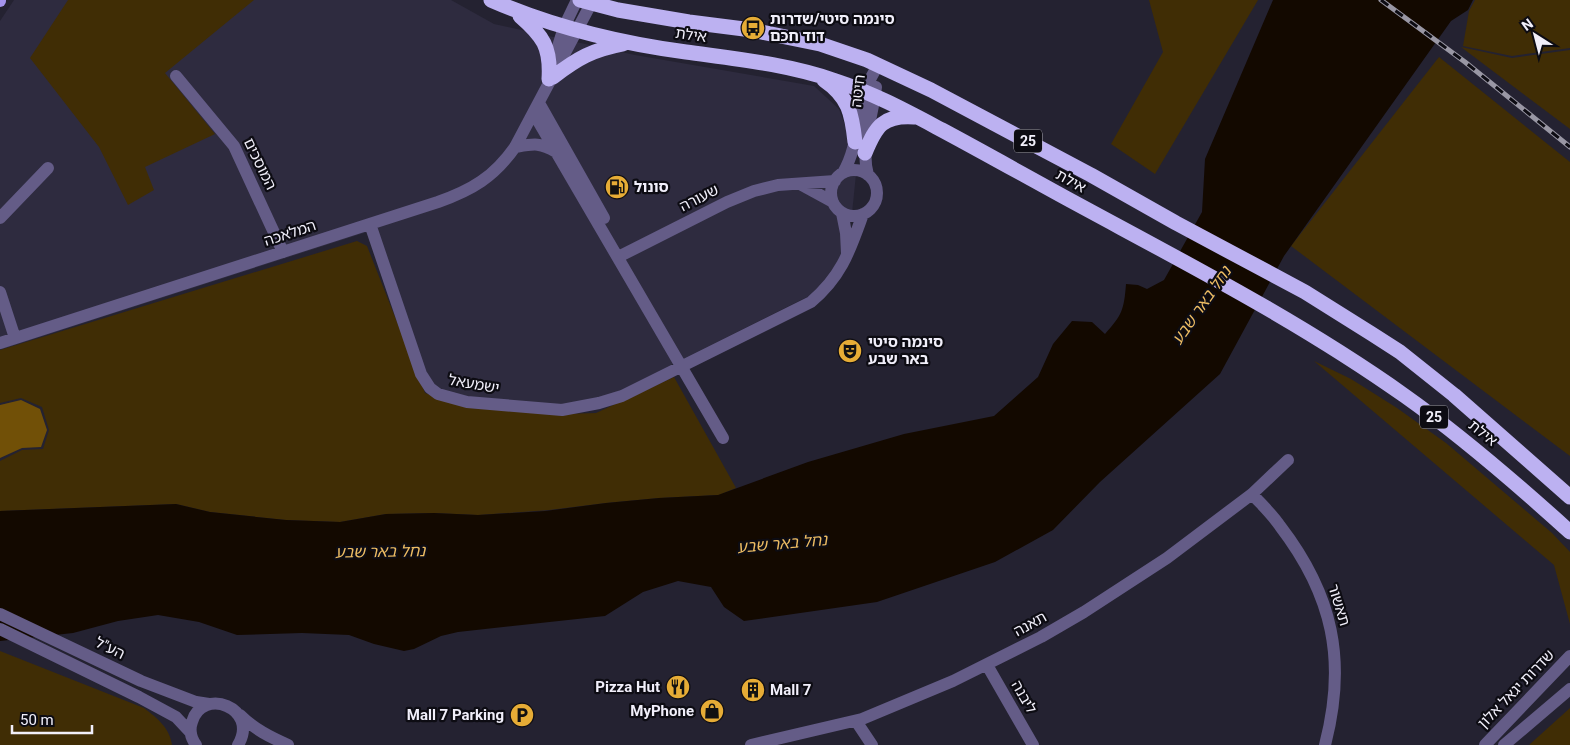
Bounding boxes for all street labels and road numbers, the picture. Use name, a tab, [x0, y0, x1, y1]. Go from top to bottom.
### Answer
street label: אילת	[674, 24, 708, 46]
street label: חיטה	[847, 73, 869, 109]
road number: 25	[1014, 130, 1042, 152]
street label: המוסכים	[240, 135, 280, 193]
street label: אילת	[1053, 165, 1089, 197]
street label: שעורה	[676, 181, 722, 215]
street label: המלאכה	[262, 216, 318, 250]
street label: ישמעאל	[447, 371, 501, 397]
road number: 25	[1420, 406, 1448, 428]
street label: אילת	[1465, 416, 1501, 450]
street label: תאשור	[1324, 582, 1354, 628]
street label: תאנה	[1010, 608, 1050, 640]
street label: הע"ל	[92, 633, 128, 663]
street label: שדרות יגאל אלון	[1474, 646, 1558, 732]
street label: ליבנה	[1007, 677, 1041, 717]

